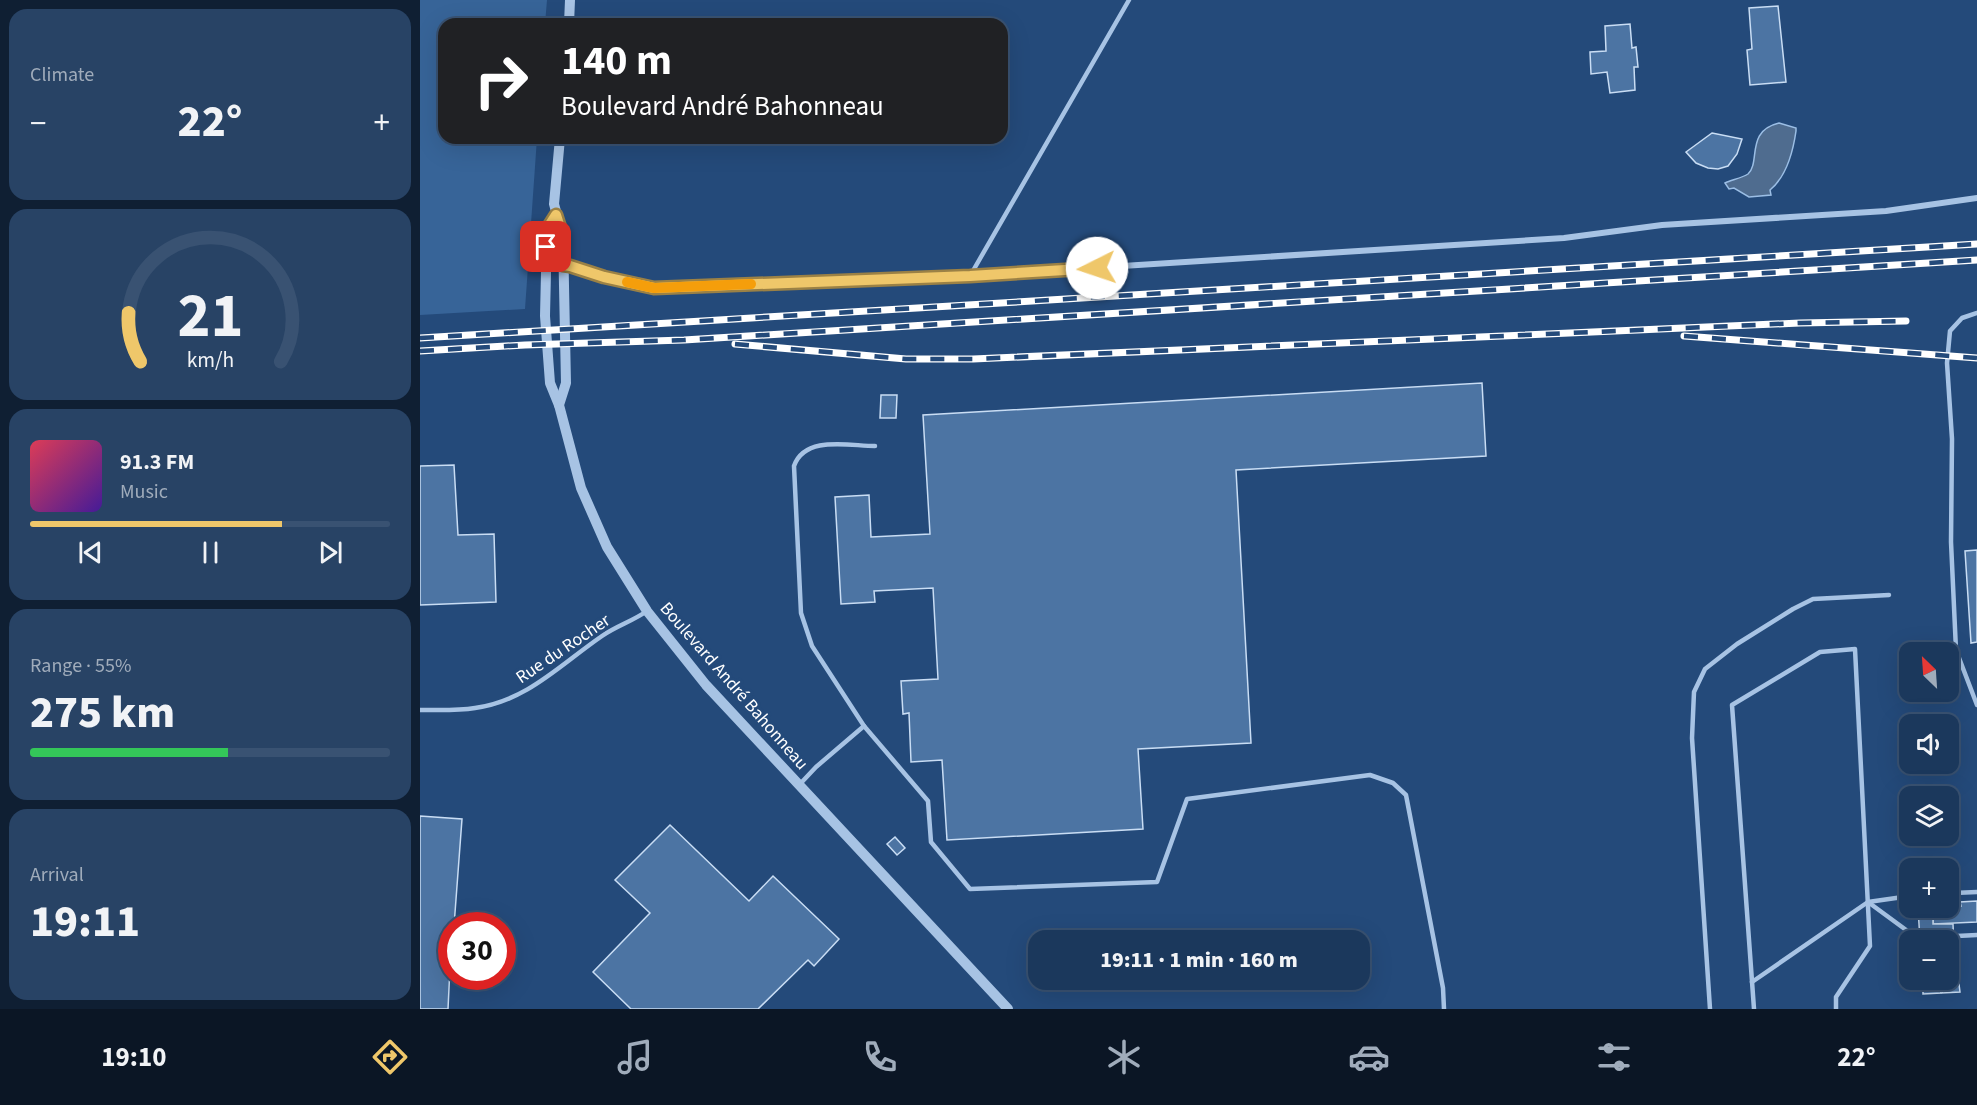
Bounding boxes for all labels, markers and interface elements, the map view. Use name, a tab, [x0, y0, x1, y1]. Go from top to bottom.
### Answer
text: 140 m	[561, 31, 672, 91]
icon: right	[462, 42, 540, 120]
text: Climate	[30, 61, 94, 89]
text: Boulevard André Bahonneau	[561, 87, 884, 126]
text: 22°	[178, 90, 242, 154]
text: −	[30, 100, 46, 147]
text: +	[374, 100, 390, 147]
pin	[520, 221, 571, 272]
icon: arrive	[529, 230, 562, 263]
position arrow	[1065, 236, 1129, 300]
text: 21	[177, 272, 243, 361]
text: km/h	[186, 345, 234, 376]
text: 91.3 FM	[120, 446, 194, 478]
text: Music	[120, 478, 168, 506]
icon: previous	[74, 536, 107, 569]
icon: pause	[194, 536, 227, 569]
icon: next	[314, 536, 347, 569]
street label: Boulevard André Bahonneau	[654, 597, 814, 775]
street label: Rue du Rocher	[511, 608, 616, 690]
north arrow	[1899, 642, 1959, 702]
map controls	[1899, 642, 1959, 990]
text: Range · 55%	[30, 652, 131, 680]
text: 275 km	[30, 681, 175, 745]
button: sound	[1899, 714, 1959, 774]
button: layers	[1899, 786, 1959, 846]
button: +	[1899, 858, 1959, 918]
text: Arrival	[30, 861, 84, 889]
text: 19:11	[30, 890, 140, 954]
speed limit sign: 30	[438, 912, 516, 990]
button: −	[1899, 930, 1959, 990]
text: 19:11 · 1 min · 160 m	[1100, 944, 1298, 976]
icon: directions	[369, 1036, 411, 1078]
icon: music	[614, 1036, 656, 1078]
icon: phone	[859, 1036, 901, 1078]
icon: climate	[1103, 1036, 1145, 1078]
icon: car	[1348, 1036, 1390, 1078]
icon: filters	[1593, 1036, 1635, 1078]
text: 19:10	[101, 1038, 166, 1077]
text: 22°	[1837, 1038, 1876, 1077]

